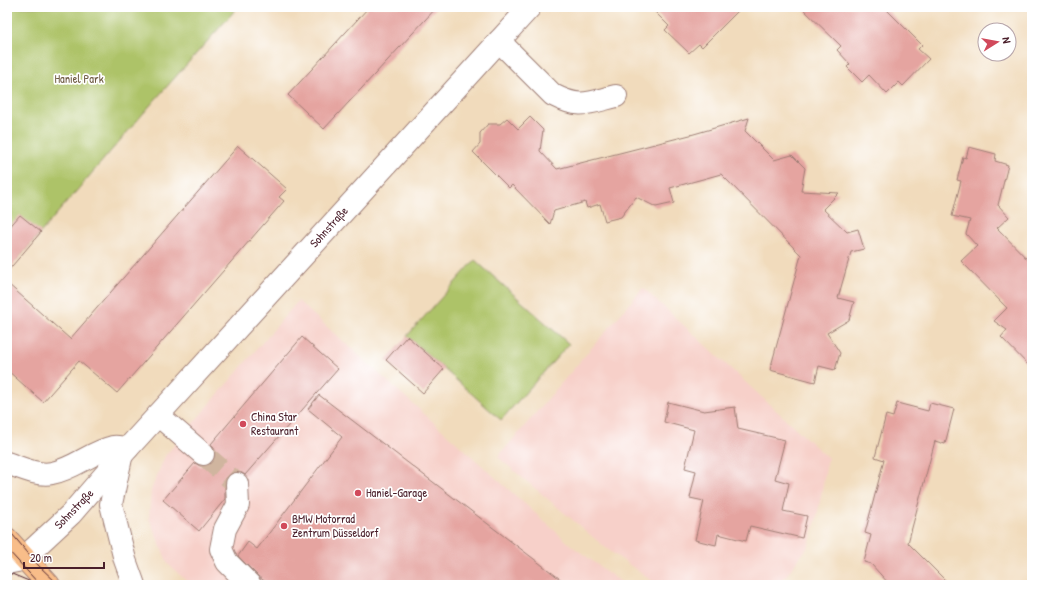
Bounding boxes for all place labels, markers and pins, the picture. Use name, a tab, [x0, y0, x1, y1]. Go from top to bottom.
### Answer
place label: China Star Restaurant	[251, 408, 299, 439]
marker: China Star Restaurant	[238, 419, 248, 429]
place label: Haniel-Garage	[366, 484, 427, 501]
marker: Haniel-Garage	[353, 488, 363, 498]
place label: BMW Motorrad Zentrum Düsseldorf	[292, 510, 380, 541]
marker: BMW Motorrad Zentrum Düsseldorf	[279, 521, 289, 531]

